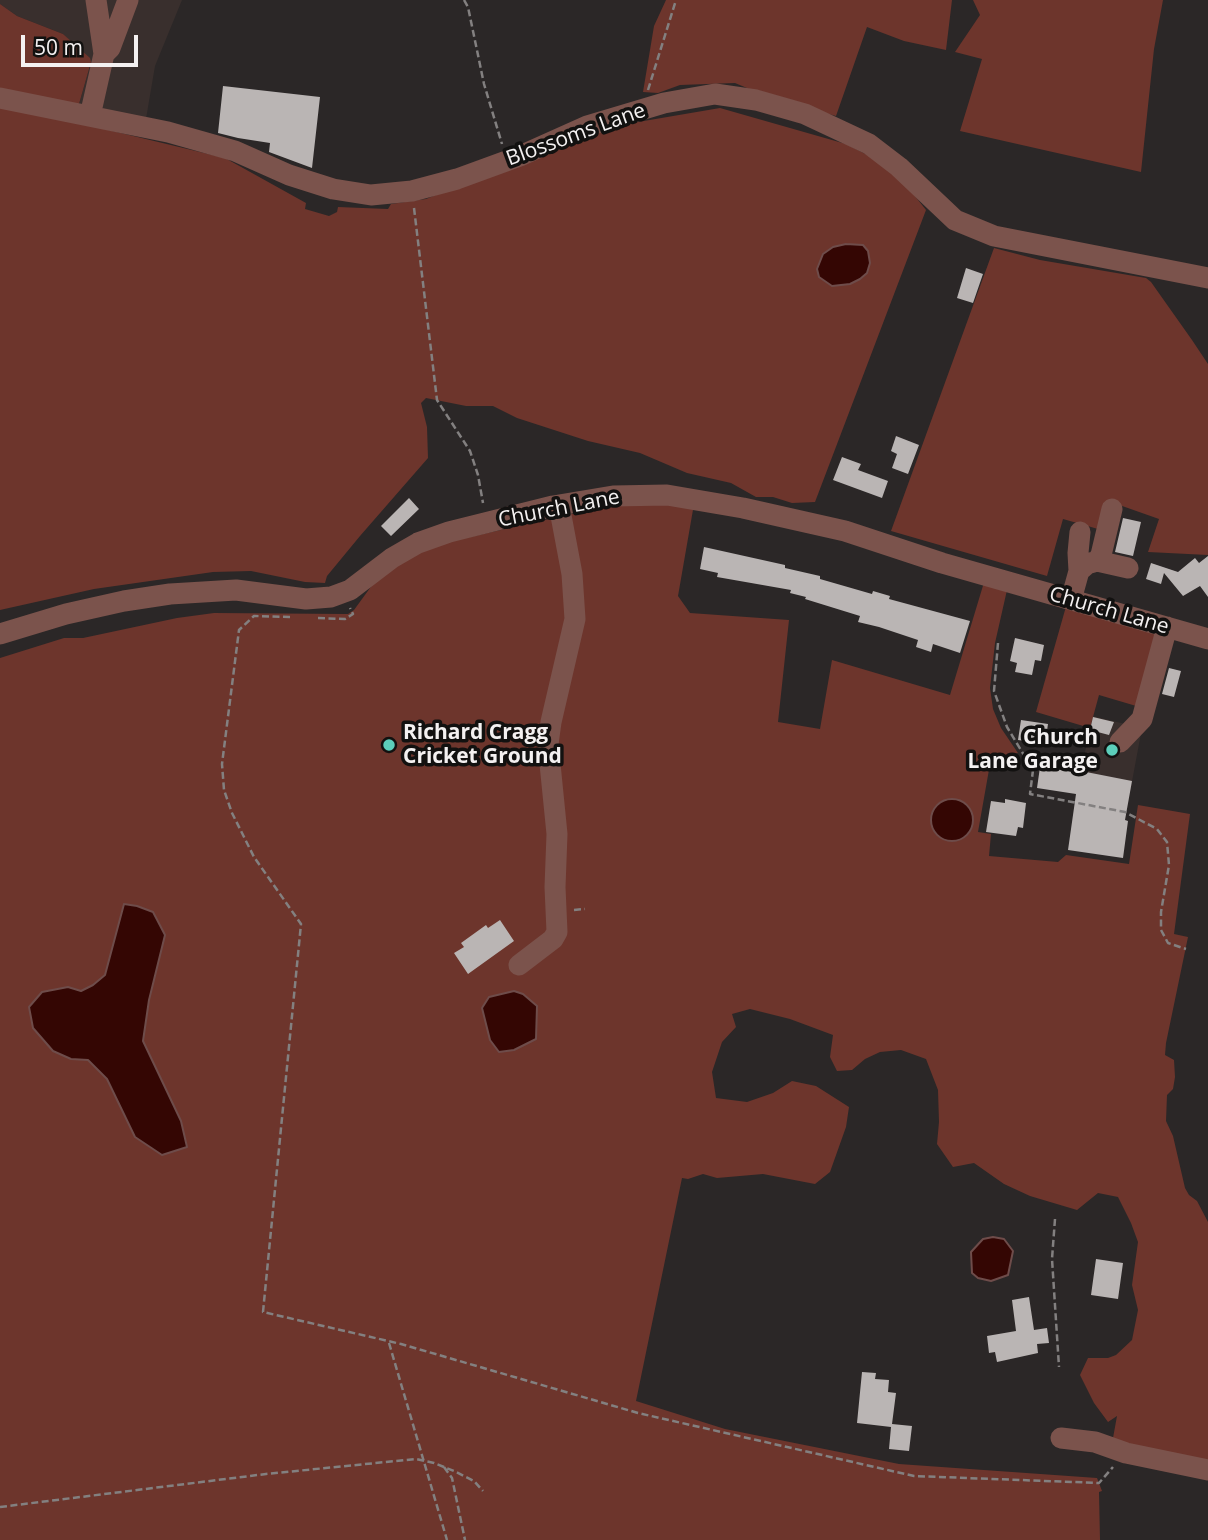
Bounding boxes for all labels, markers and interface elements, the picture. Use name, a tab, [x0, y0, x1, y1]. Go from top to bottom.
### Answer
scale bar	[24, 21, 142, 65]
text: 50 m	[34, 33, 83, 61]
street label: Blossoms Lane	[503, 98, 649, 172]
street label: Church Lane	[496, 485, 622, 533]
street label: Church Lane	[1046, 582, 1172, 640]
place label: Richard Cragg Cricket Ground	[403, 720, 562, 770]
place label: Church Lane Garage	[967, 725, 1098, 775]
marker: Richard Cragg Cricket Ground	[381, 737, 397, 753]
marker: Church Lane Garage	[1104, 742, 1120, 758]

